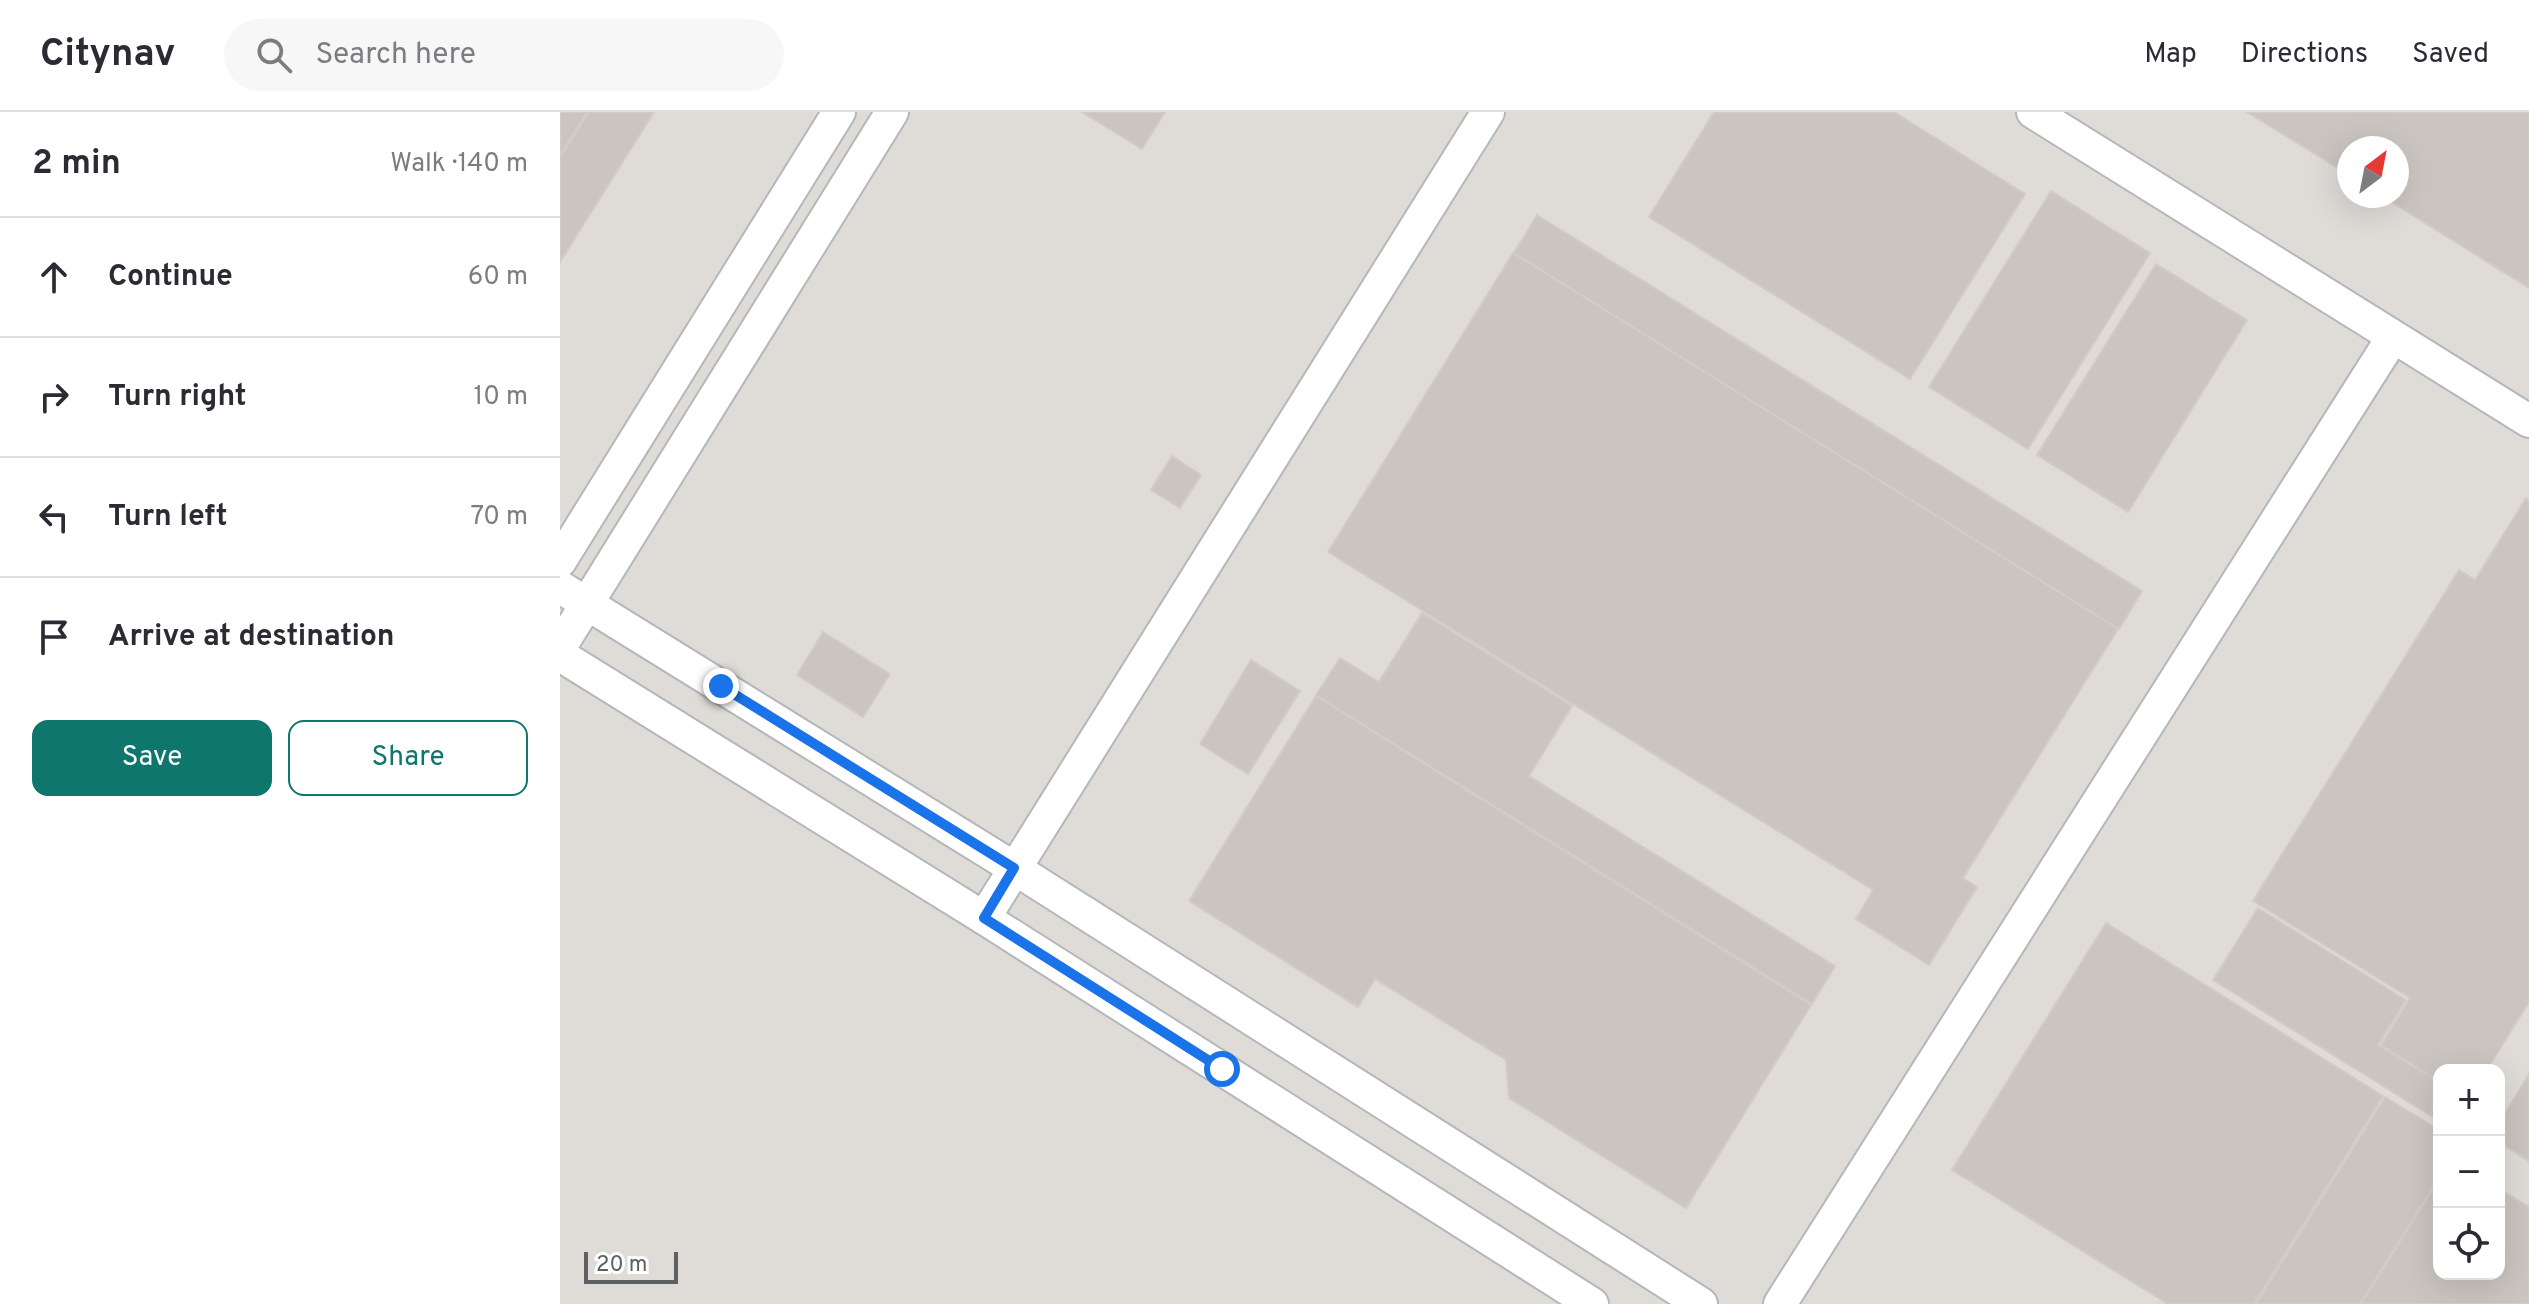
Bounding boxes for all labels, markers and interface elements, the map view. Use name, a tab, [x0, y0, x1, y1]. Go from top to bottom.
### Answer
search box	[224, 19, 784, 91]
text: Citynav	[40, 31, 176, 80]
icon: search	[252, 33, 296, 77]
text: Search here	[316, 37, 476, 74]
text: Map	[2144, 37, 2197, 73]
text: Directions	[2241, 37, 2368, 73]
text: Saved	[2412, 37, 2489, 73]
north arrow	[2337, 136, 2409, 208]
text: 2 min	[32, 143, 121, 186]
text: Walk · 140 m	[390, 148, 528, 181]
icon: ahead	[32, 255, 76, 299]
text: Continue	[108, 259, 233, 296]
text: 60 m	[468, 261, 528, 294]
icon: right	[32, 375, 76, 419]
text: Turn right	[108, 379, 246, 416]
text: 10 m	[473, 381, 528, 414]
icon: left	[32, 495, 76, 539]
text: Turn left	[108, 499, 228, 536]
text: 70 m	[470, 501, 528, 534]
icon: arrive	[32, 615, 76, 659]
text: Arrive at destination	[108, 619, 394, 656]
route end	[703, 668, 739, 704]
button: Save	[32, 720, 272, 796]
button: Share	[288, 720, 528, 796]
route start	[1204, 1051, 1240, 1087]
map controls	[2433, 1064, 2505, 1280]
button: +	[2433, 1064, 2505, 1136]
button: −	[2433, 1136, 2505, 1208]
button: locate	[2433, 1208, 2505, 1280]
scale bar	[584, 1248, 678, 1284]
text: 20 m	[596, 1252, 647, 1279]

